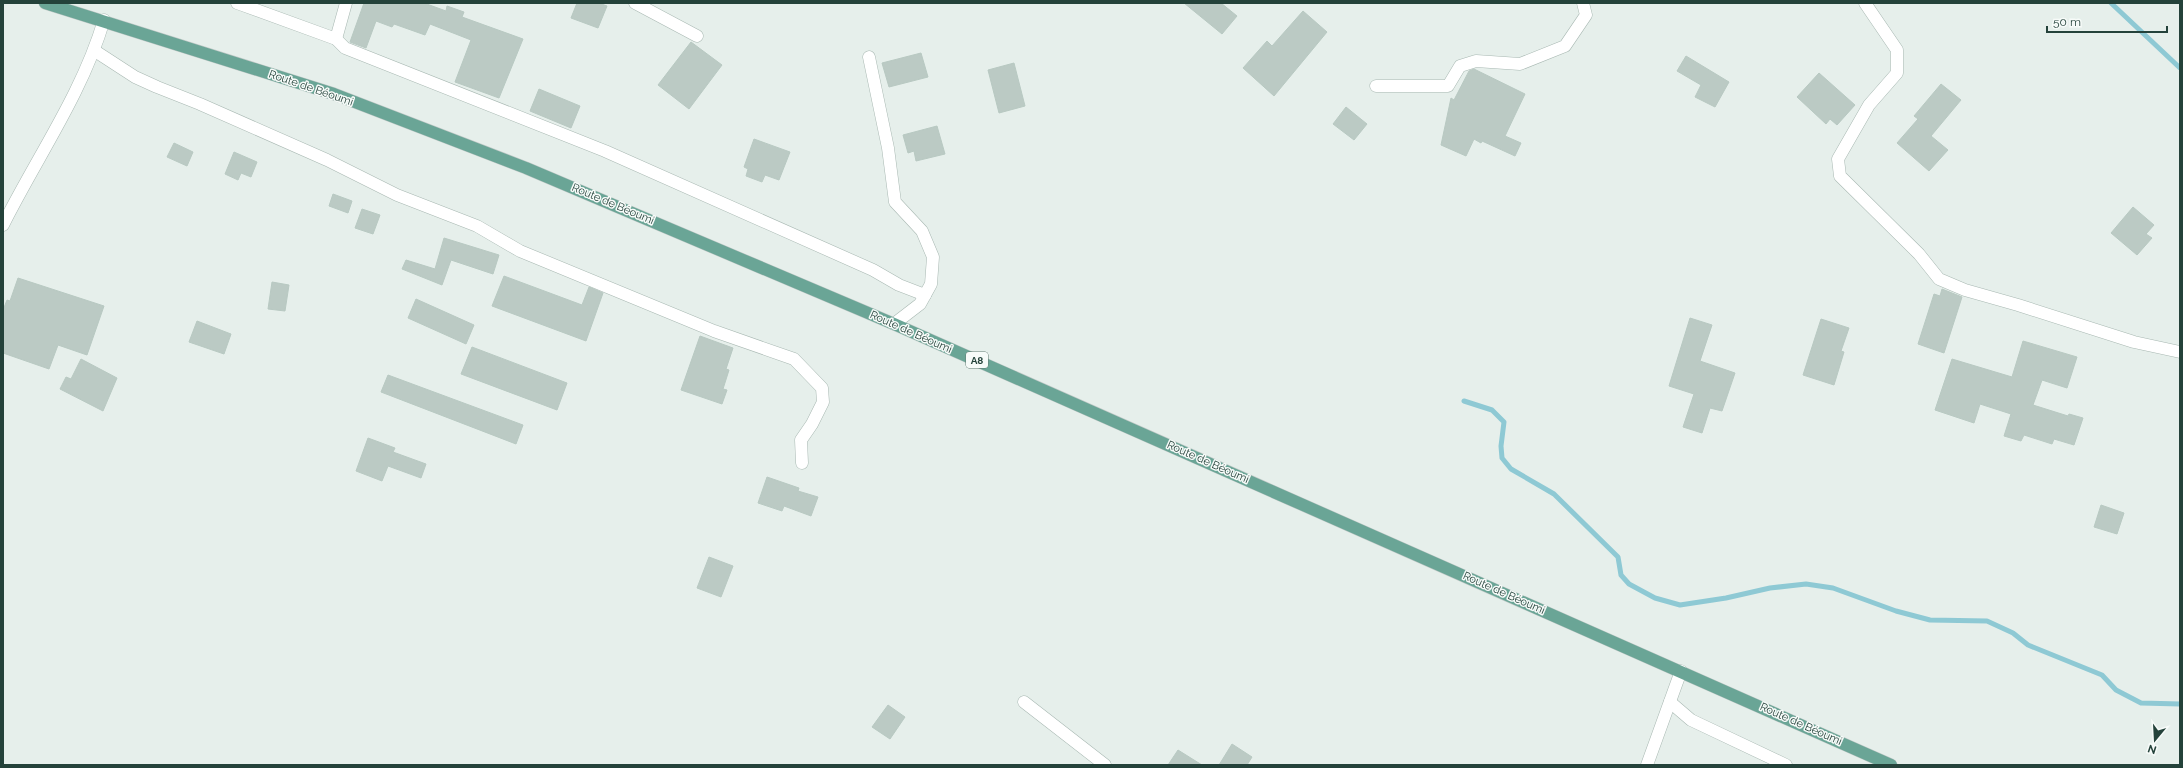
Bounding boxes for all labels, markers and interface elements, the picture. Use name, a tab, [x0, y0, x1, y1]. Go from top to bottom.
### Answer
scale bar	[2047, 8, 2167, 34]
text: 50 m	[2053, 15, 2081, 29]
street label: Route de Béoumi	[267, 67, 355, 109]
street label: Route de Béoumi	[570, 181, 656, 227]
street label: Route de Béoumi	[868, 308, 954, 356]
road number: A8	[966, 352, 988, 368]
street label: Route de Béoumi	[1165, 438, 1251, 486]
street label: Route de Béoumi	[1461, 569, 1547, 617]
street label: Route de Béoumi	[1758, 700, 1844, 748]
north arrow	[2135, 720, 2175, 760]
text: N	[2146, 742, 2158, 757]

